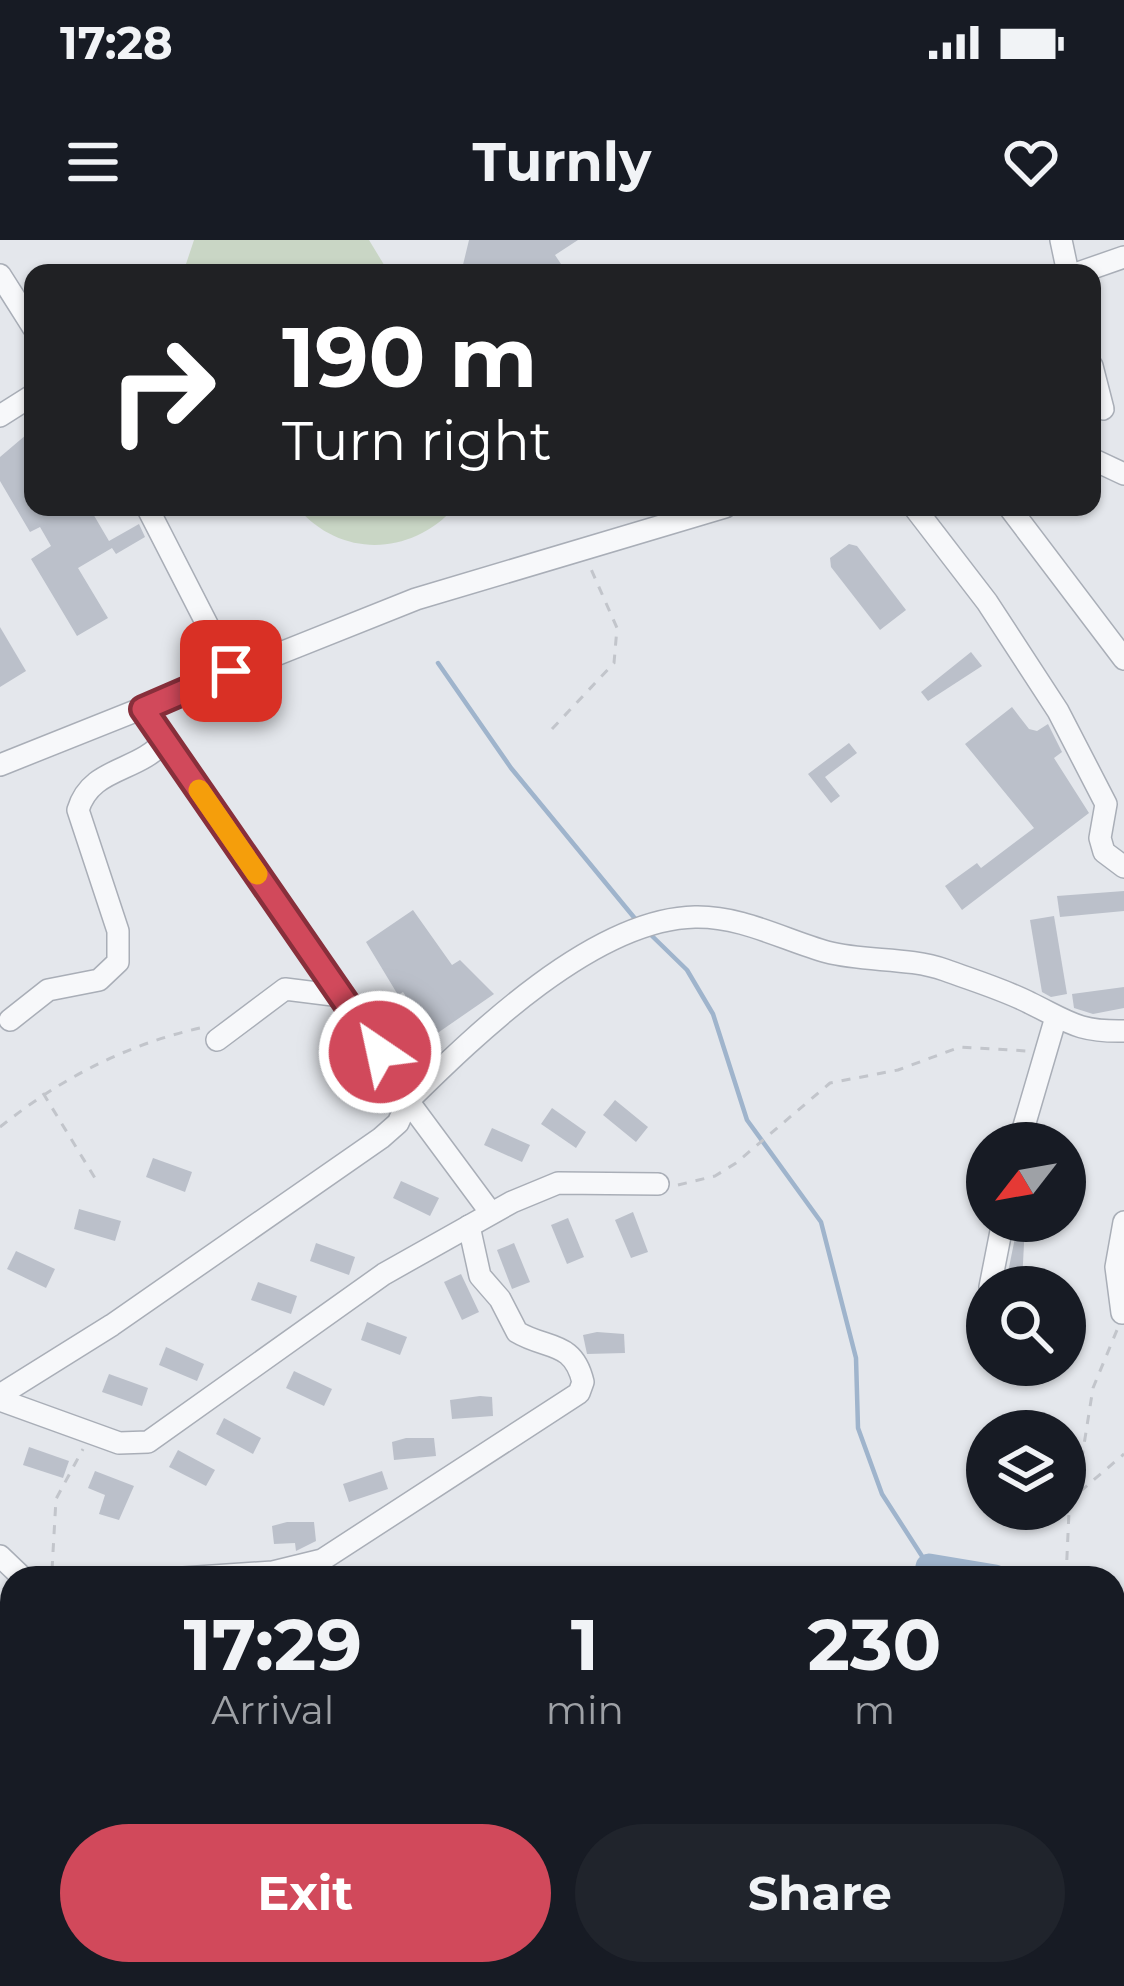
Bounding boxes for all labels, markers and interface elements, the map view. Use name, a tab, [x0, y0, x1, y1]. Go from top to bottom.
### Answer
text: 17:28	[60, 15, 173, 70]
icon: menu	[60, 129, 126, 195]
text: Turnly	[473, 129, 651, 195]
icon: heart	[998, 129, 1064, 195]
text: 190 m	[282, 306, 537, 408]
icon: right	[84, 312, 240, 468]
text: Turn right	[282, 408, 552, 474]
pin	[180, 620, 282, 722]
icon: arrive	[198, 638, 264, 704]
position arrow	[317, 989, 443, 1115]
north arrow	[966, 1122, 1086, 1242]
map controls	[966, 1122, 1086, 1530]
button: search	[966, 1266, 1086, 1386]
button: layers	[966, 1410, 1086, 1530]
text: 17:29	[184, 1600, 362, 1688]
text: 1	[571, 1600, 599, 1688]
text: 230	[807, 1600, 941, 1688]
text: Arrival	[211, 1686, 334, 1734]
text: min	[546, 1686, 624, 1734]
text: m	[854, 1686, 895, 1734]
button: Exit	[60, 1824, 551, 1962]
button: Share	[575, 1824, 1065, 1962]

